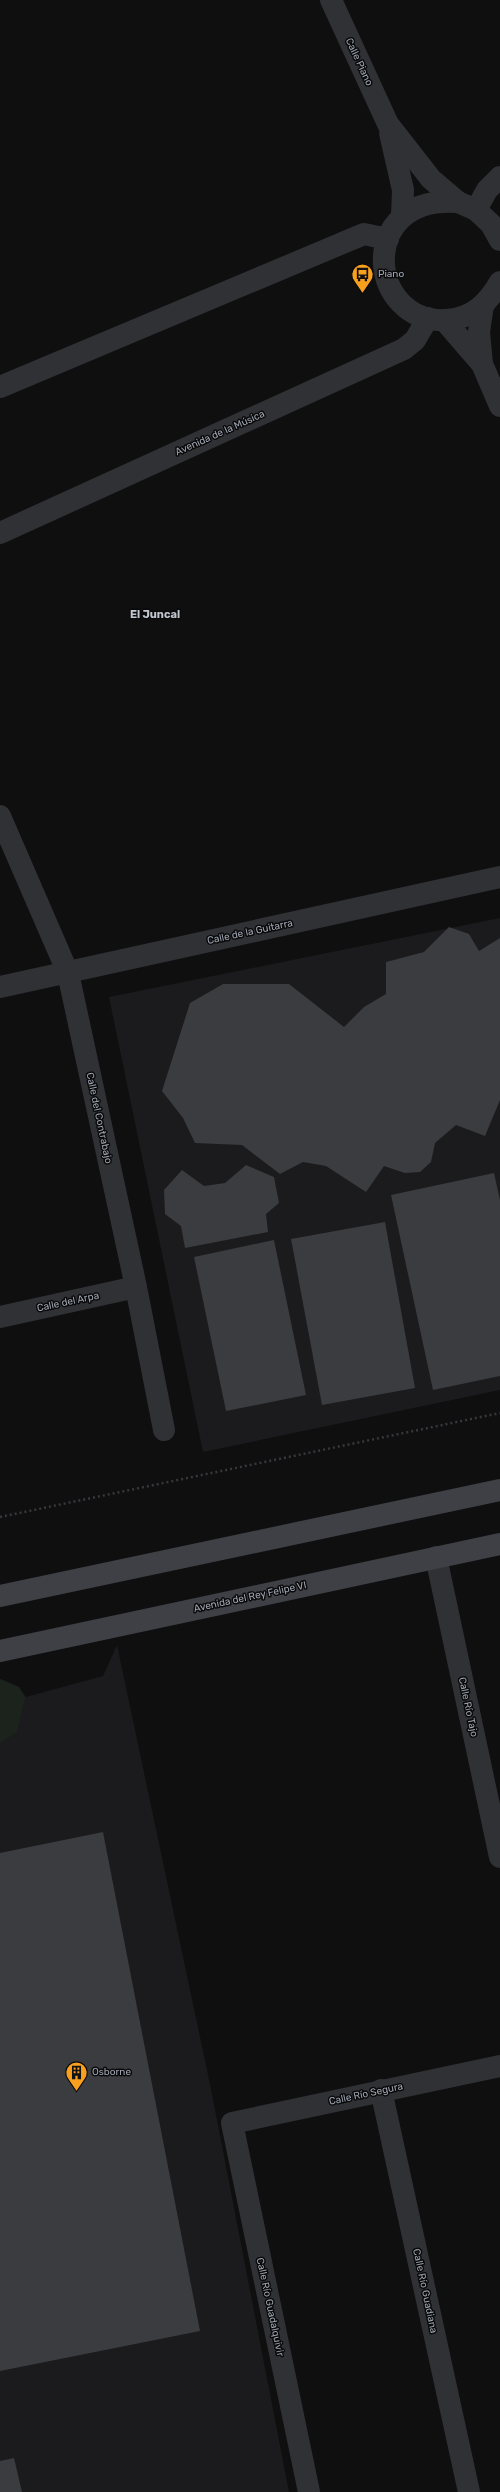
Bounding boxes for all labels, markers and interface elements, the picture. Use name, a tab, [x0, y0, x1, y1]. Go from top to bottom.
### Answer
street label: Calle Piano	[343, 36, 375, 88]
bus stop icon: Piano	[349, 261, 375, 294]
place label: Piano	[378, 268, 404, 280]
street label: Avenida de la Música	[173, 408, 267, 458]
district label: El Juncal	[130, 608, 180, 621]
street label: Calle de la Guitarra	[206, 917, 294, 947]
street label: Calle del Contrabajo	[83, 1071, 115, 1165]
street label: Calle del Arpa	[36, 1290, 100, 1314]
street label: Avenida del Rey Felipe VI	[193, 1579, 307, 1615]
street label: Calle Río Tajo	[456, 1676, 480, 1738]
building icon: Osborne	[64, 2059, 90, 2092]
place label: Osborne	[92, 2066, 131, 2078]
street label: Calle Río Segura	[328, 2080, 404, 2108]
street label: Calle Río Guadiana	[410, 2248, 440, 2334]
street label: Calle Río Guadalquivir	[254, 2257, 286, 2358]

